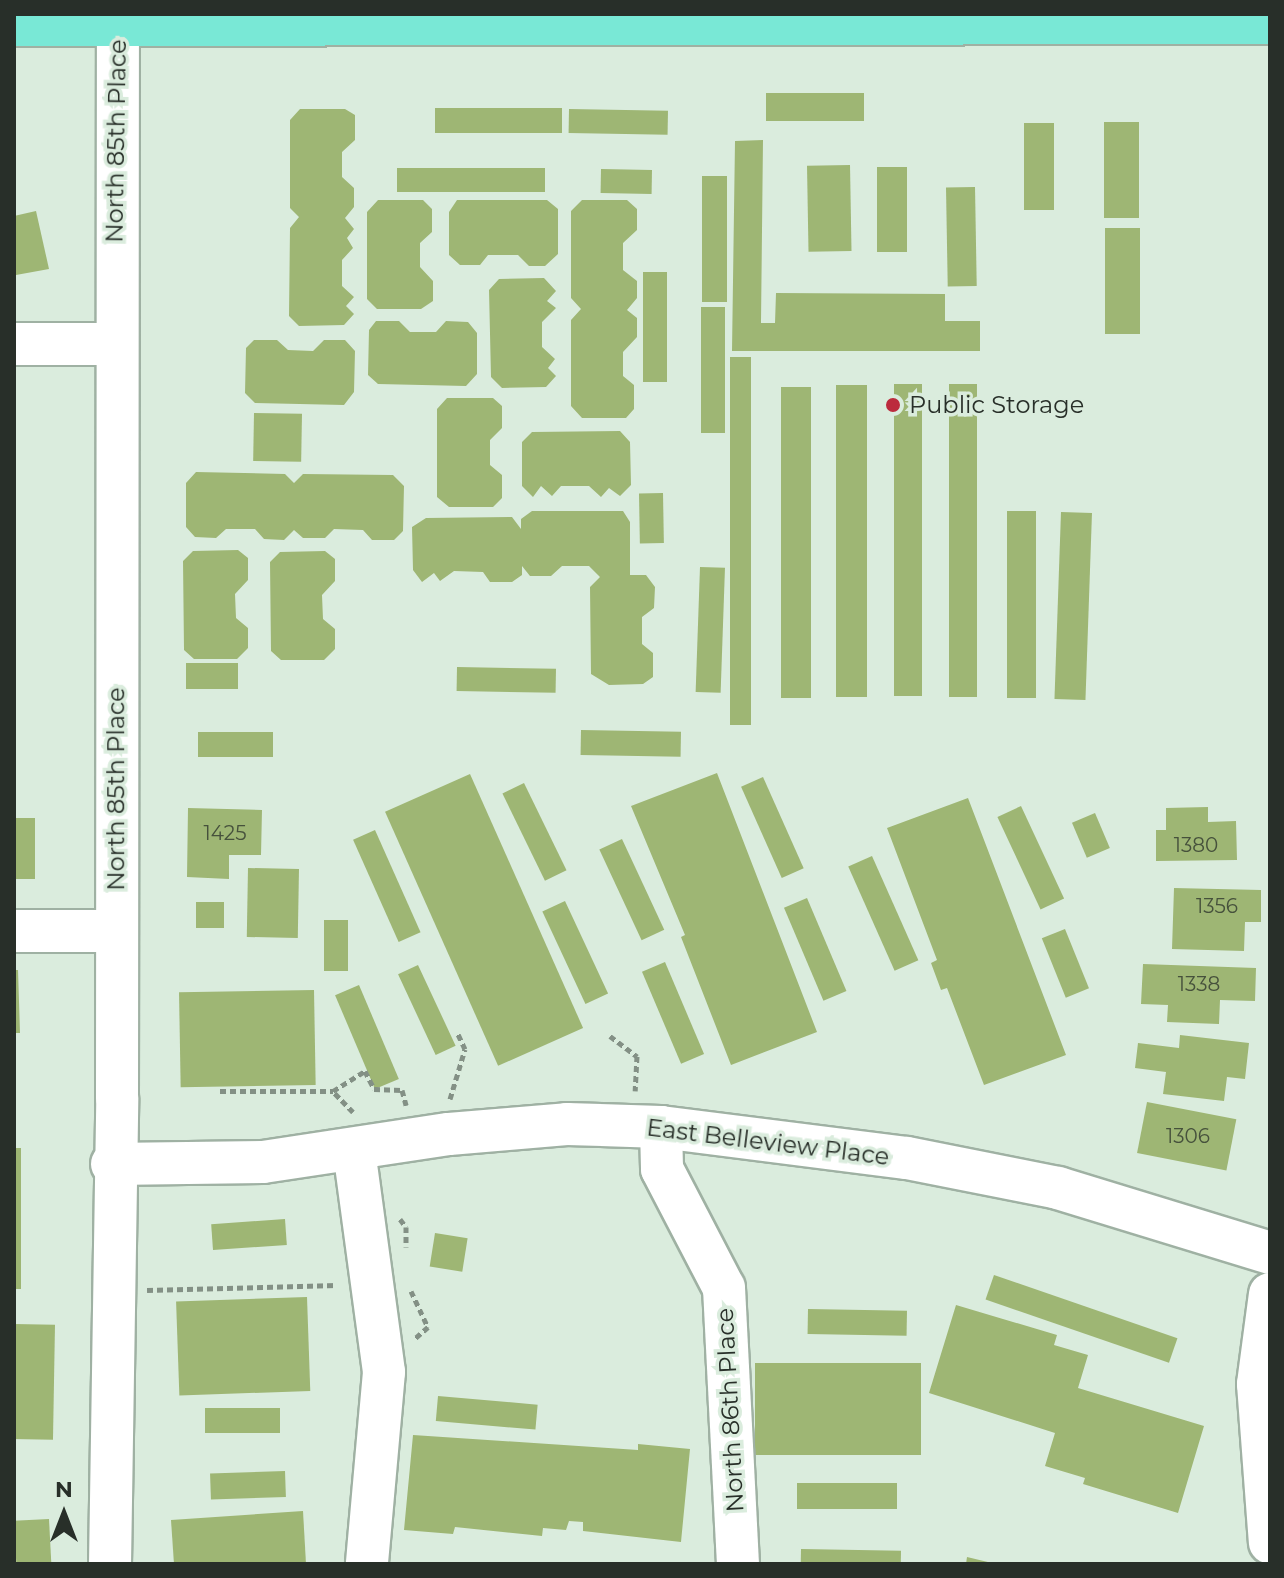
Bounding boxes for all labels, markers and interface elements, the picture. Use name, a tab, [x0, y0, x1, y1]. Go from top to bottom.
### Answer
street label: North 85th Place	[100, 39, 132, 243]
place label: Public Storage	[909, 391, 1084, 419]
marker: Public Storage	[884, 396, 902, 414]
street label: North 85th Place	[102, 687, 130, 891]
house number: 1425	[203, 821, 247, 845]
house number: 1380	[1174, 833, 1218, 857]
house number: 1356	[1196, 894, 1238, 918]
house number: 1338	[1178, 972, 1220, 996]
street label: East Belleview Place	[645, 1113, 891, 1171]
house number: 1306	[1166, 1124, 1210, 1148]
street label: North 86th Place	[710, 1307, 750, 1513]
north arrow	[24, 1474, 104, 1554]
text: N	[55, 1476, 73, 1503]

